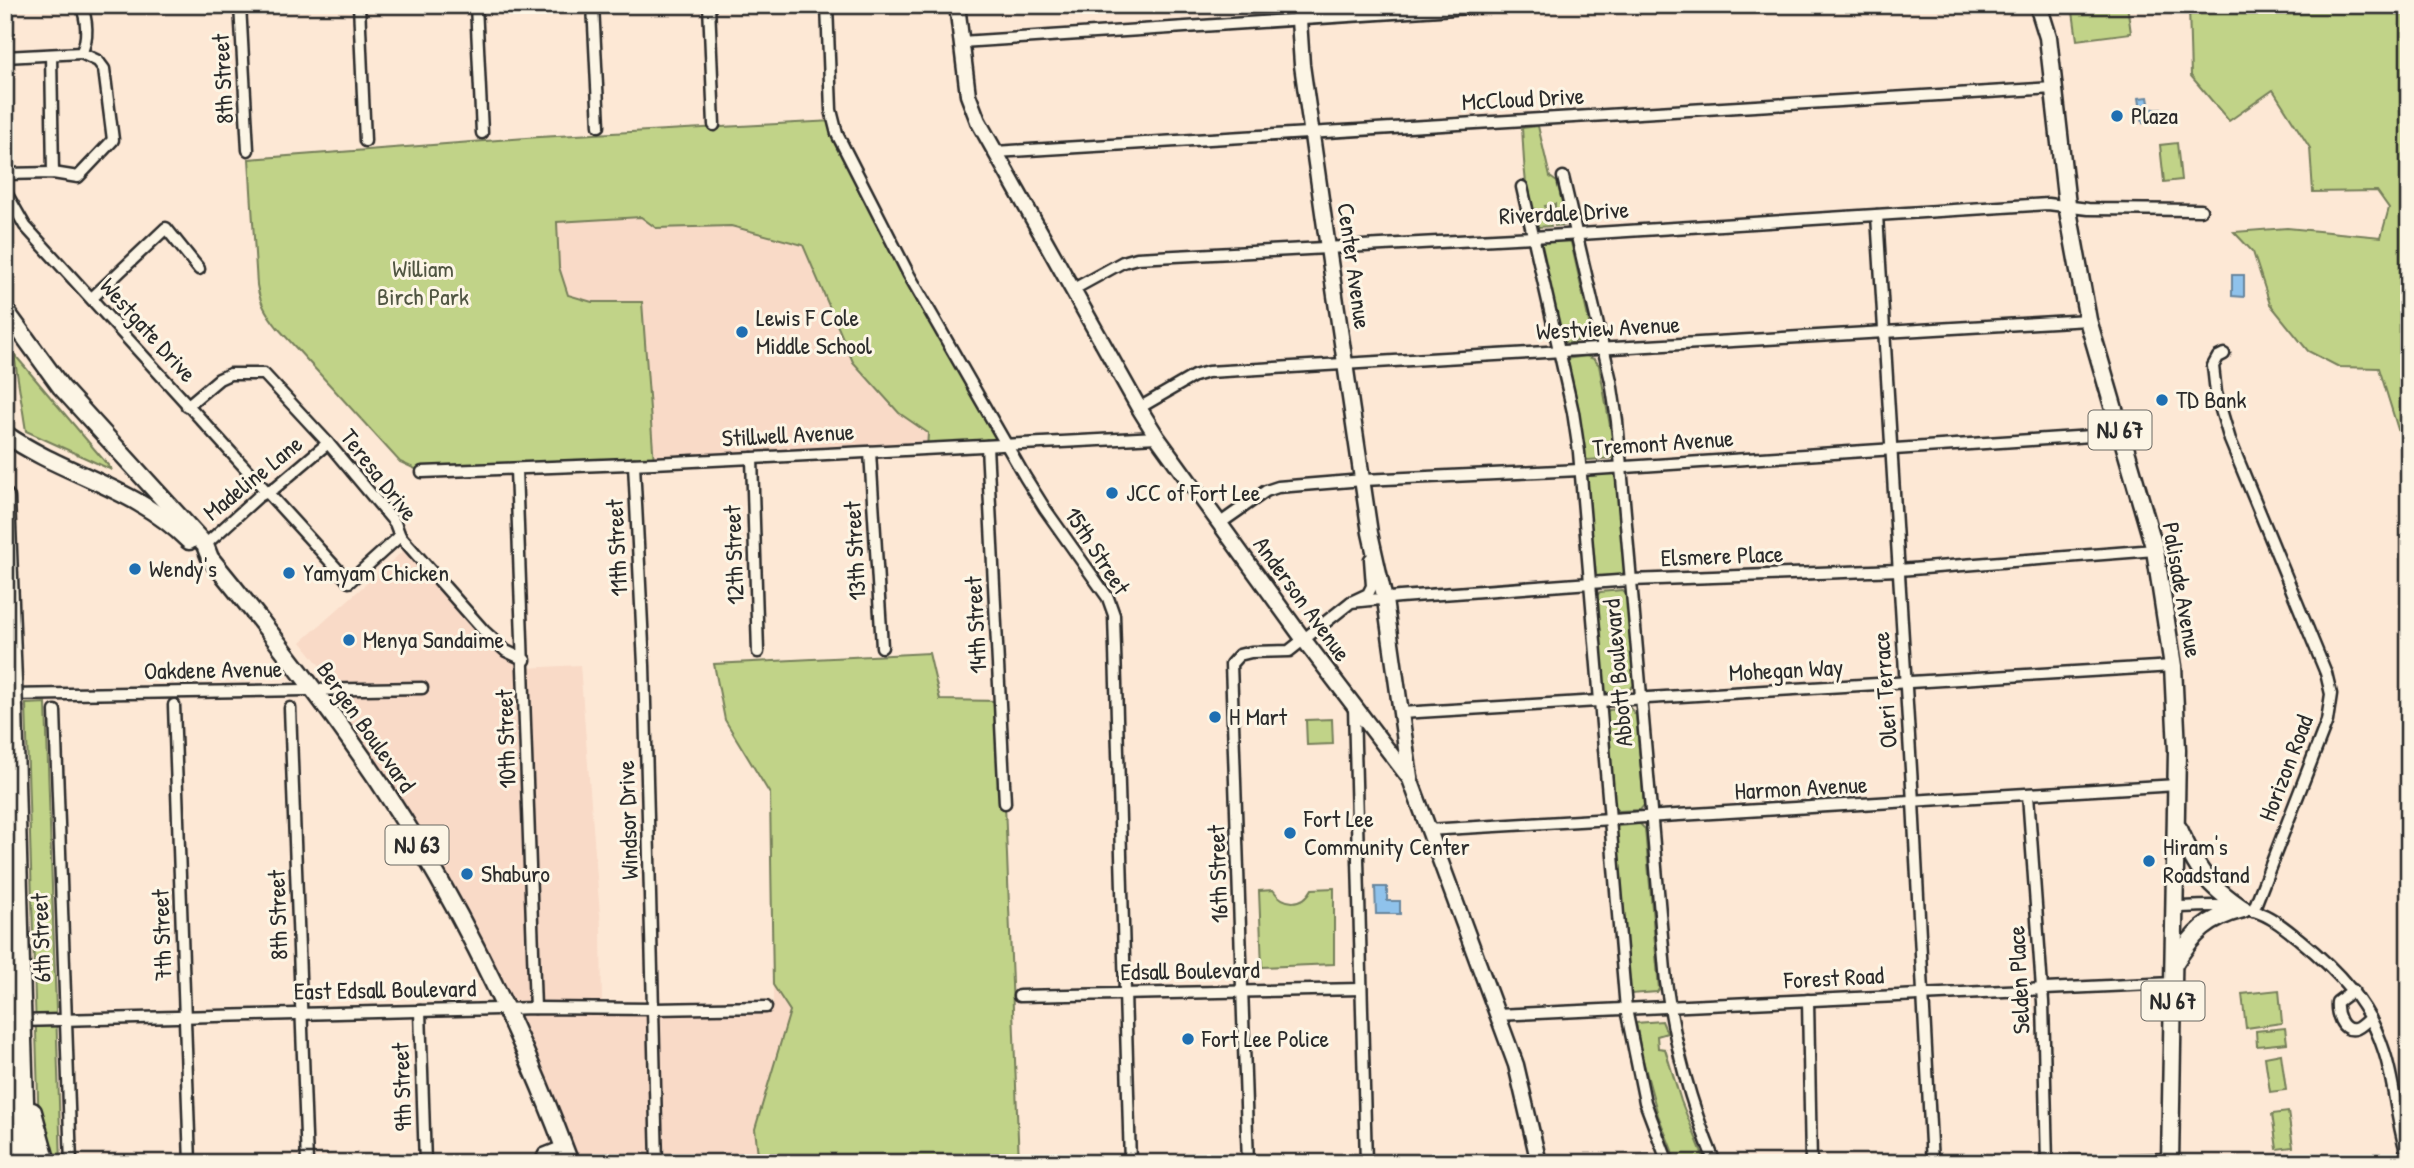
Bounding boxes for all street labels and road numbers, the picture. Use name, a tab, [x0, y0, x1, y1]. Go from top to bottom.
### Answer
street label: 8th Street	[204, 32, 240, 125]
street label: McCloud Drive	[1461, 79, 1585, 117]
street label: Riverdale Drive	[1498, 193, 1630, 231]
street label: Center Avenue	[1330, 201, 1380, 331]
street label: Westgate Drive	[93, 270, 205, 389]
street label: Westview Avenue	[1535, 307, 1681, 347]
road number: NJ 67	[2088, 410, 2152, 450]
street label: Stillwell Avenue	[721, 415, 855, 453]
street label: Tremont Avenue	[1591, 421, 1735, 463]
street label: Teresa Drive	[334, 422, 426, 527]
street label: Madeline Lane	[196, 427, 309, 527]
street label: 11th Street	[597, 498, 635, 597]
street label: 13th Street	[835, 500, 873, 601]
street label: 15th Street	[1058, 500, 1139, 601]
street label: 12th Street	[715, 504, 751, 605]
street label: Palisade Avenue	[2155, 520, 2211, 660]
street label: Anderson Avenue	[1247, 530, 1359, 668]
street label: Elsmere Place	[1660, 537, 1784, 573]
street label: 14th Street	[956, 575, 994, 675]
street label: Abbott Boulevard	[1595, 598, 1639, 748]
street label: Oleri Terrace	[1864, 630, 1904, 750]
street label: Mohegan Way	[1728, 650, 1844, 688]
street label: Oakdene Avenue	[144, 652, 283, 686]
street label: Bergen Boulevard	[310, 655, 424, 798]
street label: 10th Street	[487, 688, 523, 789]
street label: Horizon Road	[2250, 710, 2320, 825]
street label: Windsor Drive	[609, 759, 645, 880]
street label: Harmon Avenue	[1734, 768, 1869, 806]
street label: 16th Street	[1199, 824, 1235, 924]
road number: NJ 63	[386, 825, 448, 864]
street label: 8th Street	[259, 869, 295, 961]
street label: 7th Street	[143, 888, 179, 981]
street label: 6th Street	[22, 892, 58, 983]
street label: Selden Place	[1999, 925, 2037, 1035]
street label: Edsall Boulevard	[1120, 953, 1260, 987]
street label: Forest Road	[1782, 958, 1885, 996]
street label: East Edsall Boulevard	[293, 971, 476, 1007]
road number: NJ 67	[2142, 982, 2204, 1020]
street label: 9th Street	[383, 1041, 419, 1132]

